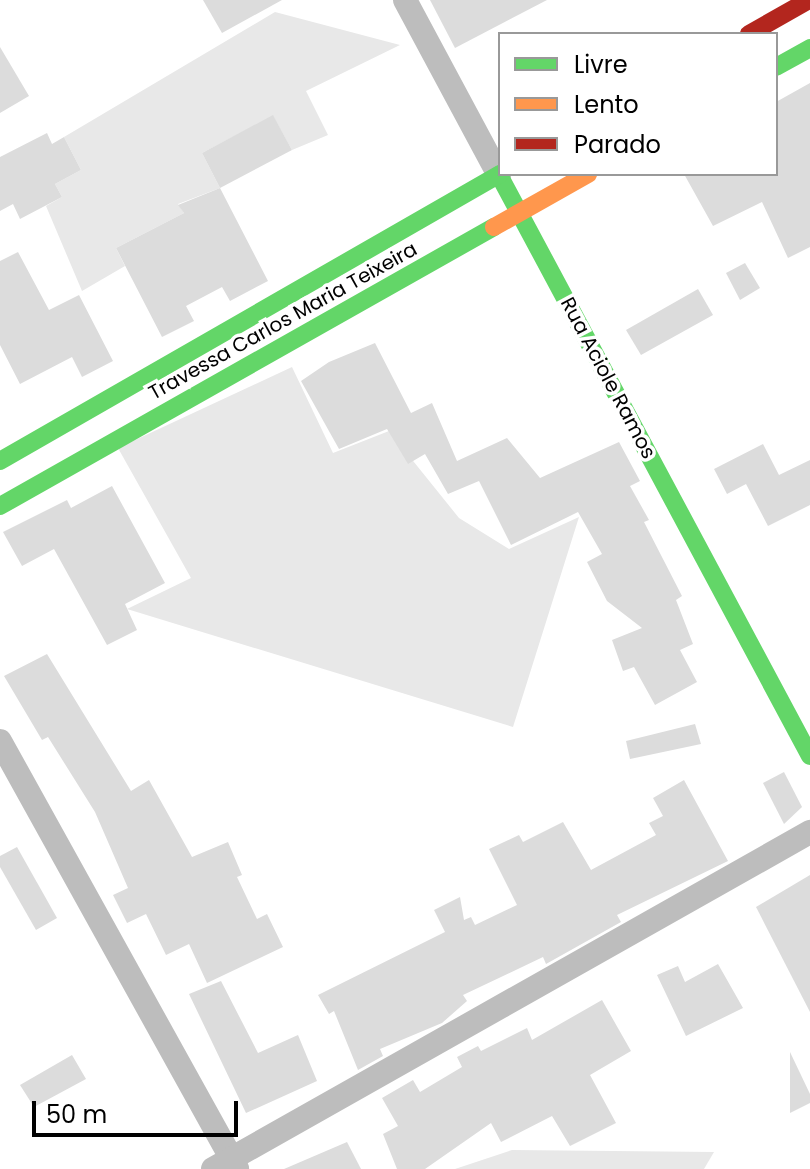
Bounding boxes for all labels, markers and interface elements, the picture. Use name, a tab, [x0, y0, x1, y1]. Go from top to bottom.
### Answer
legend	[498, 32, 778, 176]
text: Livre	[574, 48, 628, 81]
text: Lento	[574, 88, 639, 121]
text: Parado	[574, 128, 661, 161]
street label: Travessa Carlos Maria Teixeira	[145, 237, 421, 405]
street label: Rua Aciole Ramos	[555, 293, 661, 463]
scale bar	[36, 1085, 242, 1135]
text: 50 m	[46, 1098, 107, 1131]

